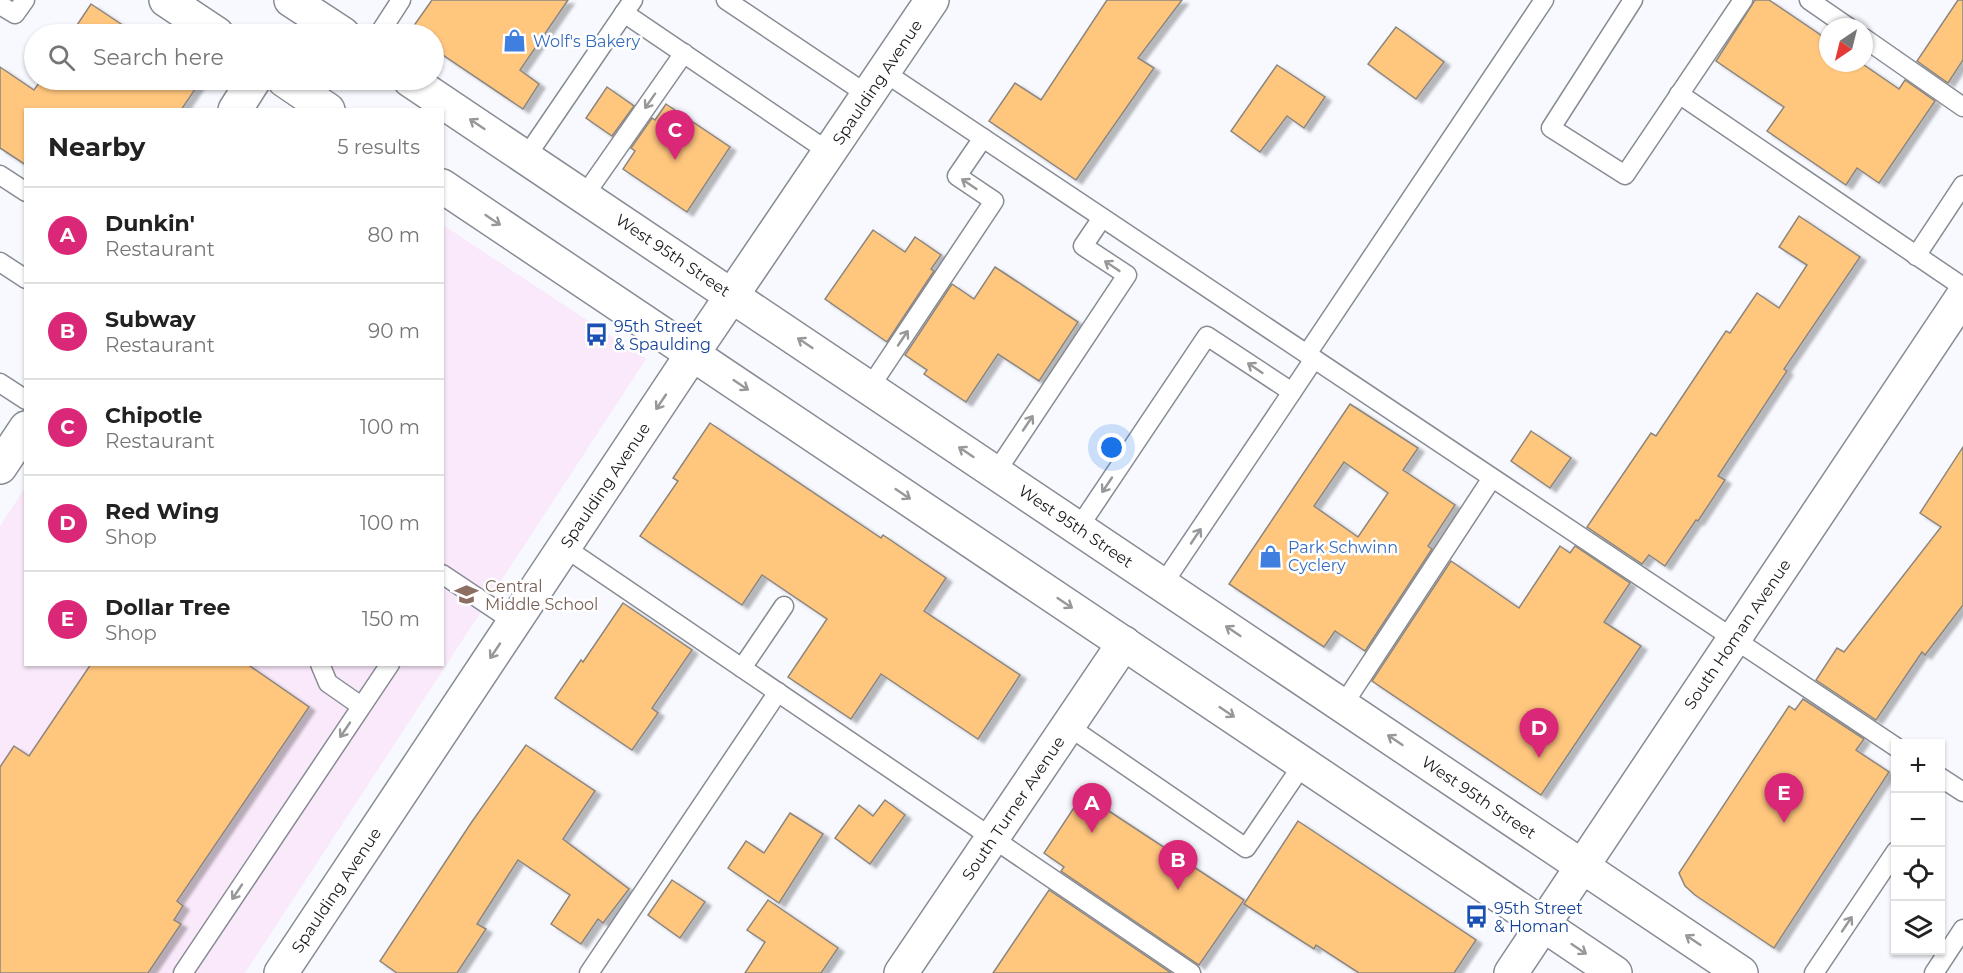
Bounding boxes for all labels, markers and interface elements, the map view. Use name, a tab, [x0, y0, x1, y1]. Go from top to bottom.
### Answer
street label: Spaulding Avenue	[829, 16, 926, 148]
north arrow	[1819, 18, 1873, 72]
search box	[24, 24, 444, 90]
shop icon: Wolf's Bakery	[502, 28, 528, 54]
place label: Wolf's Bakery	[533, 32, 641, 51]
icon: search	[45, 41, 78, 74]
text: Search here	[93, 44, 224, 71]
one-way arrow	[644, 93, 656, 109]
pin: C	[656, 110, 694, 160]
one-way arrow	[469, 118, 486, 130]
text: Nearby	[48, 131, 145, 163]
text: 5 results	[337, 135, 420, 159]
one-way arrow	[962, 178, 978, 190]
text: Dunkin'	[105, 210, 195, 237]
street label: West 95th Street	[612, 210, 734, 301]
one-way arrow	[485, 214, 502, 227]
text: A	[60, 223, 75, 247]
text: 80 m	[368, 223, 420, 247]
text: Restaurant	[105, 237, 215, 261]
one-way arrow	[1104, 259, 1121, 271]
text: Subway	[105, 306, 196, 333]
place label: 95th Street & Spaulding	[614, 317, 711, 354]
text: B	[60, 319, 75, 343]
text: 90 m	[368, 319, 420, 343]
bus stop icon: 95th Street & Spaulding	[583, 322, 609, 348]
one-way arrow	[896, 330, 909, 347]
text: Restaurant	[105, 333, 215, 357]
one-way arrow	[797, 337, 813, 349]
one-way arrow	[1248, 362, 1264, 374]
one-way arrow	[733, 379, 750, 392]
one-way arrow	[654, 393, 667, 410]
text: Chipotle	[105, 402, 202, 429]
text: C	[60, 415, 75, 439]
text: 100 m	[360, 415, 420, 439]
one-way arrow	[1023, 415, 1035, 432]
street label: Spaulding Avenue	[557, 419, 654, 551]
text: Restaurant	[105, 429, 215, 453]
your location	[1097, 433, 1126, 462]
one-way arrow	[959, 446, 975, 458]
one-way arrow	[1101, 476, 1113, 493]
street label: West 95th Street	[1015, 481, 1137, 572]
one-way arrow	[894, 488, 911, 500]
text: Red Wing	[105, 498, 219, 525]
text: D	[59, 511, 76, 535]
text: 100 m	[360, 511, 420, 535]
text: Shop	[105, 525, 157, 549]
one-way arrow	[1190, 528, 1202, 544]
place label: Park Schwinn Cyclery	[1288, 538, 1398, 575]
shop icon: Park Schwinn Cyclery	[1257, 543, 1283, 569]
street label: South Homan Avenue	[1680, 556, 1795, 713]
place label: Central Middle School	[485, 577, 598, 614]
school or university icon: Central Middle School	[454, 582, 480, 608]
text: Dollar Tree	[105, 594, 231, 621]
one-way arrow	[1056, 597, 1073, 609]
text: E	[61, 607, 74, 631]
text: 150 m	[362, 607, 420, 631]
text: Shop	[105, 621, 157, 645]
one-way arrow	[1225, 625, 1242, 637]
one-way arrow	[488, 643, 501, 660]
one-way arrow	[1218, 706, 1234, 718]
pin: D	[1520, 708, 1558, 758]
one-way arrow	[339, 722, 351, 738]
street label: South Turner Avenue	[958, 733, 1069, 884]
one-way arrow	[1387, 734, 1403, 746]
map controls	[1891, 739, 1945, 955]
button: +	[1891, 739, 1945, 793]
street label: West 95th Street	[1418, 752, 1540, 843]
pin: E	[1764, 774, 1804, 823]
pin: A	[1072, 784, 1112, 833]
button: −	[1891, 793, 1945, 847]
street label: Spaulding Avenue	[288, 824, 385, 956]
pin: B	[1158, 840, 1198, 890]
button: locate	[1891, 847, 1945, 901]
one-way arrow	[230, 884, 243, 901]
place label: 95th Street & Homan	[1494, 899, 1583, 936]
button: layers	[1891, 901, 1945, 955]
bus stop icon: 95th Street & Homan	[1463, 904, 1489, 930]
one-way arrow	[1840, 916, 1853, 933]
one-way arrow	[1685, 934, 1701, 946]
one-way arrow	[1570, 943, 1587, 955]

